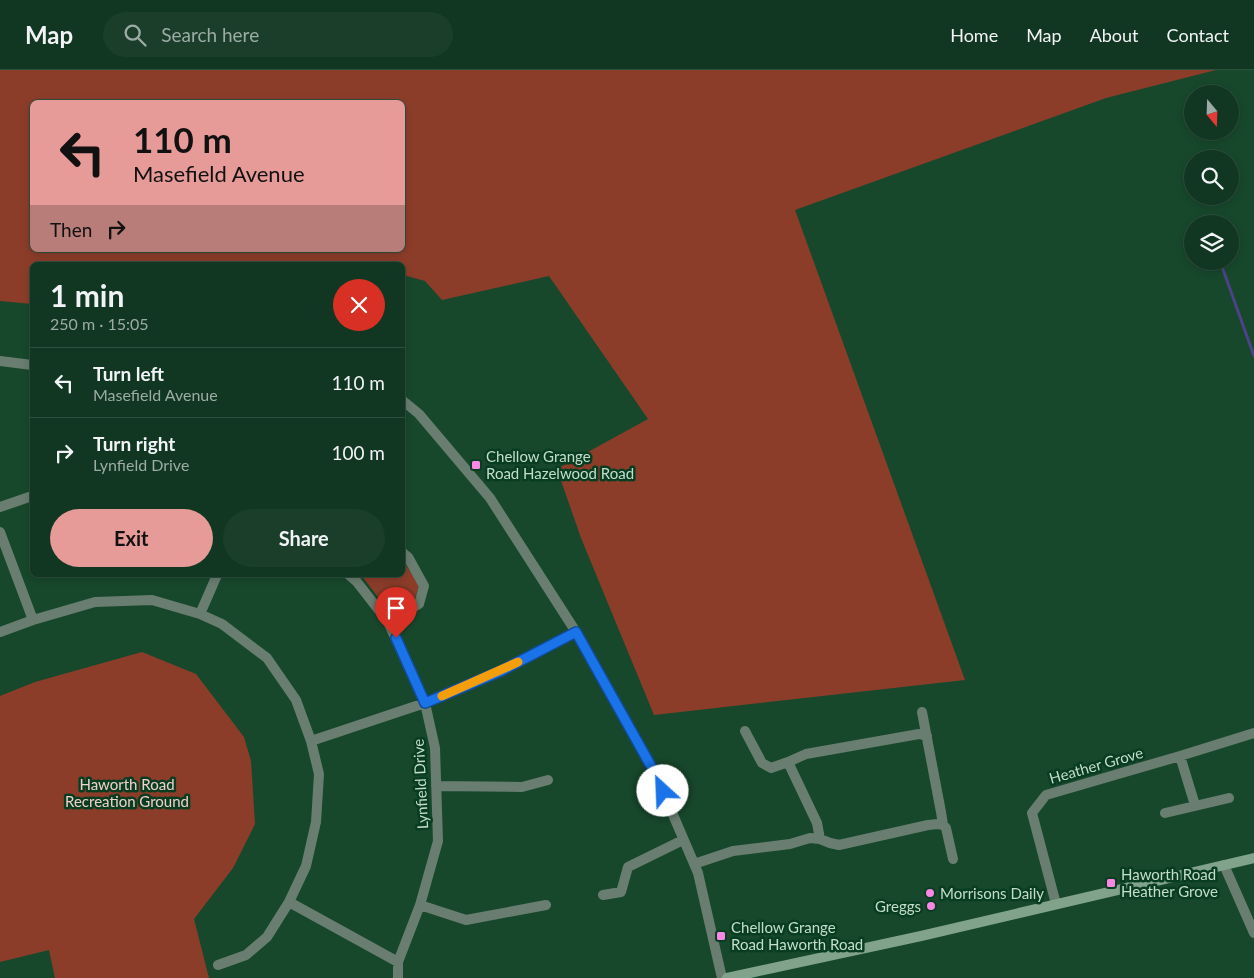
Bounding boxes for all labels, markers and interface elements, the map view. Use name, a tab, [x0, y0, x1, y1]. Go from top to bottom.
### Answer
search box	[103, 12, 453, 57]
text: Map	[25, 20, 73, 49]
icon: search	[121, 21, 149, 49]
text: Search here	[161, 23, 259, 46]
text: Home	[950, 24, 998, 46]
text: Map	[1026, 24, 1062, 46]
text: About	[1090, 24, 1139, 46]
text: Contact	[1167, 24, 1229, 46]
north arrow	[1184, 85, 1239, 140]
map controls	[1184, 85, 1239, 270]
text: 110 m	[133, 118, 232, 160]
icon: left	[50, 120, 115, 185]
button: search	[1184, 150, 1239, 205]
text: Masefield Avenue	[133, 160, 305, 187]
icon: right	[102, 215, 130, 243]
button: layers	[1184, 215, 1239, 270]
text: Then	[50, 218, 92, 241]
text: 1 min	[50, 277, 124, 313]
button: close	[333, 279, 385, 331]
text: 250 m · 15:05	[50, 314, 149, 333]
text: Turn left	[93, 362, 164, 385]
icon: left	[50, 369, 78, 397]
text: 110 m	[331, 371, 385, 394]
text: Masefield Avenue	[93, 385, 218, 404]
text: Turn right	[93, 432, 175, 455]
icon: right	[50, 439, 78, 467]
text: 100 m	[331, 441, 385, 464]
place label: Chellow Grange Road Hazelwood Road	[486, 447, 634, 482]
text: Lynfield Drive	[93, 455, 189, 474]
marker: Chellow Grange Road Hazelwood Road	[470, 459, 482, 471]
button: Exit	[50, 509, 213, 567]
button: Share	[223, 509, 385, 567]
pin	[375, 587, 417, 638]
icon: arrive	[382, 594, 410, 622]
street label: Lynfield Drive	[409, 738, 431, 830]
street label: Heather Grove	[1047, 743, 1145, 787]
position arrow	[636, 764, 688, 816]
park label: Haworth Road Recreation Ground	[65, 775, 189, 810]
place label: Haworth Road Heather Grove	[1121, 865, 1218, 900]
marker: Haworth Road Heather Grove	[1105, 877, 1117, 889]
place label: Morrisons Daily	[940, 884, 1044, 902]
marker: Morrisons Daily	[924, 887, 936, 899]
place label: Greggs	[875, 897, 921, 915]
marker: Greggs	[925, 900, 937, 912]
place label: Chellow Grange Road Haworth Road	[731, 918, 863, 953]
marker: Chellow Grange Road Haworth Road	[715, 930, 727, 942]

